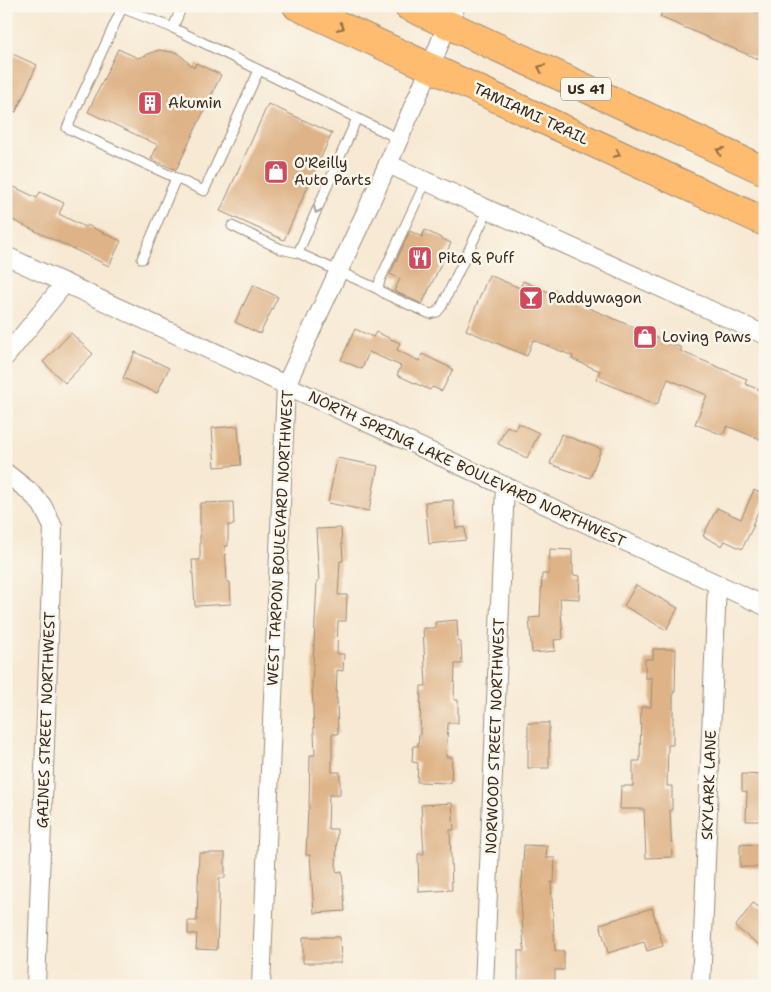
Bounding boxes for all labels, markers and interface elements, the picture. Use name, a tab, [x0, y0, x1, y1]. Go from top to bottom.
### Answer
one-way arrow	[336, 20, 345, 31]
one-way arrow	[537, 64, 546, 75]
street label: TAMIAMI TRAIL	[470, 78, 592, 150]
road number: US 41	[561, 78, 611, 100]
building icon: Akumin	[137, 90, 163, 116]
place label: Akumin	[168, 93, 222, 113]
one-way arrow	[717, 147, 726, 157]
one-way arrow	[612, 148, 621, 158]
place label: O'Reilly Auto Parts	[294, 153, 371, 190]
shop icon: O'Reilly Auto Parts	[263, 159, 289, 185]
one-way arrow	[312, 205, 323, 214]
restaurant icon: Pita & Puff	[407, 245, 433, 271]
place label: Pita & Puff	[438, 248, 515, 268]
bar icon: Paddywagon	[518, 285, 544, 311]
place label: Paddywagon	[548, 288, 642, 308]
shop icon: Loving Paws	[632, 324, 658, 350]
place label: Loving Paws	[662, 327, 751, 347]
street label: NORTH SPRING LAKE BOULEVARD NORTHWEST	[305, 386, 629, 552]
street label: WEST TARPON BOULEVARD NORTHWEST	[262, 390, 298, 686]
street label: GAINES STREET NORTHWEST	[32, 611, 60, 829]
street label: NORWOOD STREET NORTHWEST	[481, 618, 509, 854]
street label: SKYLARK LANE	[697, 730, 721, 840]

